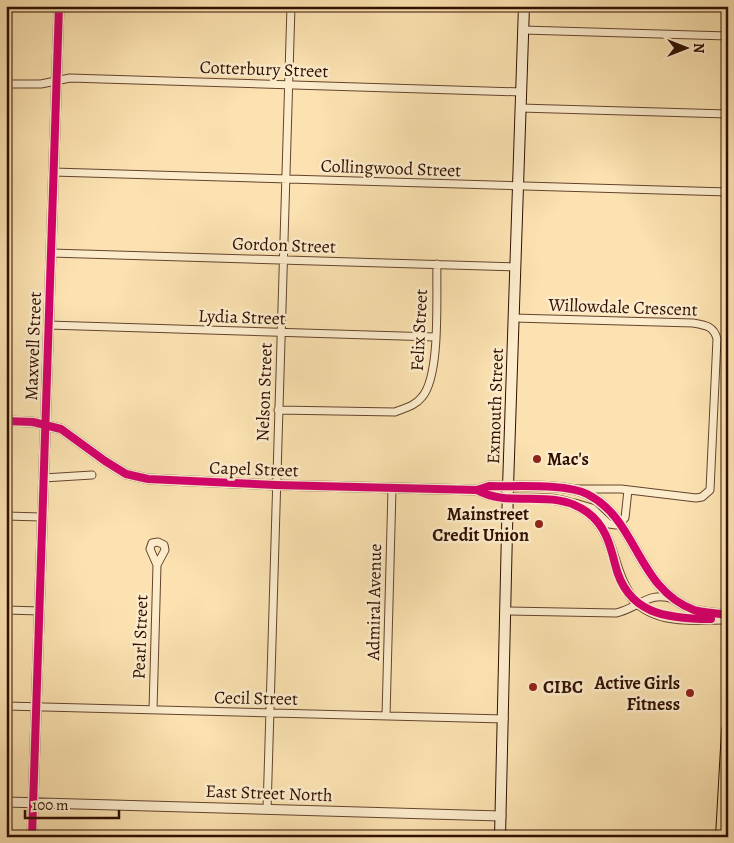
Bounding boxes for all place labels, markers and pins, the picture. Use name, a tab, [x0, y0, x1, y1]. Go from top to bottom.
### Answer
place label: Mac's	[547, 447, 589, 471]
marker: Mac's	[531, 453, 543, 465]
place label: Mainstreet Credit Union	[432, 502, 529, 547]
marker: Mainstreet Credit Union	[533, 518, 545, 530]
place label: Active Girls Fitness	[594, 671, 680, 716]
place label: CIBC	[543, 675, 583, 699]
marker: CIBC	[527, 681, 539, 693]
marker: Active Girls Fitness	[684, 687, 696, 699]

